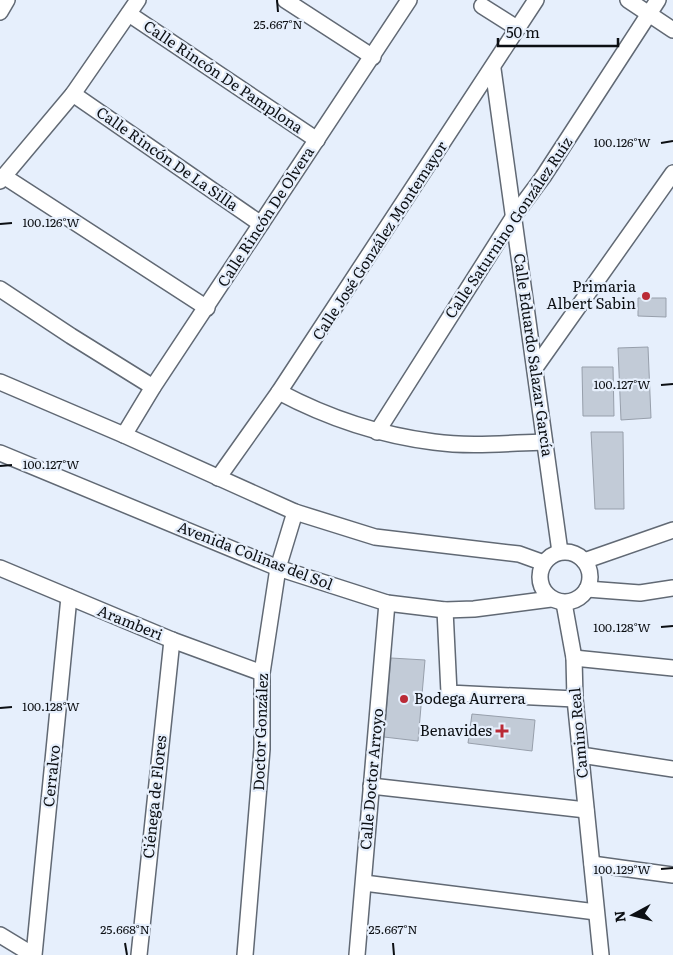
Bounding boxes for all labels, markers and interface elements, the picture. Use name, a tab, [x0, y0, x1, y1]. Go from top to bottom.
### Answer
street label: Calle Rincón De Pamplona	[139, 14, 309, 138]
text: 25.667°N	[253, 15, 303, 33]
scale bar	[498, 15, 618, 47]
text: 50 m	[506, 20, 540, 43]
street label: Calle Rincón De La Silla	[92, 100, 244, 216]
street label: Calle Saturnino González Ruíz	[438, 132, 577, 323]
text: 100.126°W	[593, 133, 651, 151]
street label: Calle José González Montemayor	[306, 136, 452, 344]
street label: Calle Rincón De Olvera	[211, 141, 319, 291]
text: 100.126°W	[22, 213, 80, 231]
street label: Calle Eduardo Salazar García	[509, 252, 560, 459]
place label: Primaria Albert Sabin	[547, 274, 637, 314]
marker: Primaria Albert Sabin	[640, 290, 652, 302]
text: 100.127°W	[594, 375, 650, 393]
text: 100.127°W	[23, 455, 79, 473]
street label: Avenida Colinas del Sol	[174, 514, 337, 595]
street label: Aramberi	[94, 598, 167, 645]
text: 100.128°W	[593, 618, 651, 636]
street label: Doctor González	[246, 673, 273, 791]
place label: Bodega Aurrera	[414, 686, 527, 709]
street label: Camino Real	[562, 687, 593, 779]
marker: Bodega Aurrera	[398, 693, 410, 705]
text: 100.128°W	[22, 697, 80, 715]
street label: Calle Doctor Arroyo	[353, 707, 388, 851]
place label: Benavides	[420, 718, 492, 741]
marker: Benavides	[496, 725, 508, 737]
street label: Ciénega de Flores	[136, 734, 171, 860]
street label: Cerralvo	[36, 743, 65, 808]
text: 100.129°W	[593, 860, 651, 878]
north arrow	[608, 890, 658, 940]
text: N	[608, 909, 630, 924]
text: 25.668°N	[100, 920, 150, 938]
text: 25.667°N	[368, 920, 418, 938]

